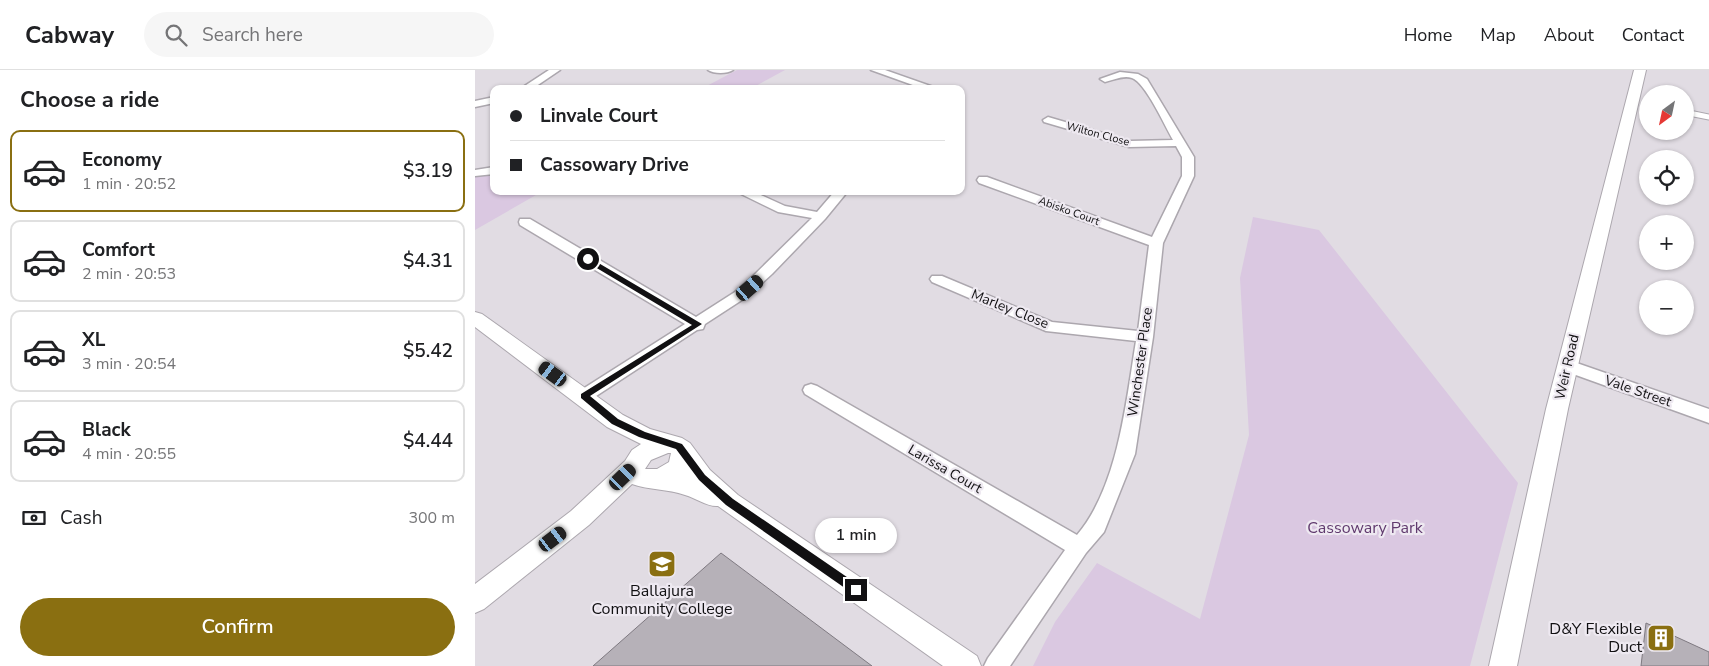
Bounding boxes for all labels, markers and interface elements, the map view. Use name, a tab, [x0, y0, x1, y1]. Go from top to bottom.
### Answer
search box	[144, 12, 494, 57]
text: Cabway	[25, 19, 114, 51]
icon: search	[162, 21, 190, 49]
text: Search here	[202, 22, 303, 48]
text: Home	[1404, 23, 1452, 47]
text: Map	[1480, 23, 1516, 47]
text: About	[1544, 23, 1594, 47]
text: Contact	[1622, 23, 1684, 47]
text: Choose a ride	[20, 85, 159, 115]
north arrow	[1639, 85, 1694, 140]
map controls	[1639, 85, 1694, 335]
text: Linvale Court	[540, 103, 658, 129]
street label: Wilton Close	[1065, 118, 1131, 150]
text: Economy	[82, 147, 162, 173]
icon: car	[22, 149, 67, 194]
button: locate	[1639, 150, 1694, 205]
text: Cassowary Drive	[540, 152, 689, 178]
text: $3.19	[403, 158, 453, 184]
text: 1 min · 20:52	[82, 173, 176, 195]
street label: Abisko Court	[1036, 193, 1102, 229]
button: +	[1639, 215, 1694, 270]
text: Comfort	[82, 237, 155, 263]
icon: car	[22, 239, 67, 284]
text: $4.31	[403, 248, 453, 274]
route start	[577, 248, 599, 270]
text: 2 min · 20:53	[82, 263, 176, 285]
car	[733, 272, 766, 304]
button: −	[1639, 280, 1694, 335]
street label: Marley Close	[968, 285, 1052, 333]
street label: Winchester Place	[1123, 306, 1157, 418]
text: XL	[82, 327, 105, 353]
icon: car	[22, 329, 67, 374]
street label: Weir Road	[1550, 332, 1584, 402]
text: $5.42	[403, 338, 453, 364]
text: 3 min · 20:54	[82, 353, 176, 375]
car	[536, 359, 569, 389]
street label: Vale Street	[1601, 370, 1674, 411]
text: Black	[82, 417, 131, 443]
icon: car	[22, 419, 67, 464]
text: $4.44	[403, 428, 453, 454]
street label: Larissa Court	[904, 440, 986, 498]
text: 4 min · 20:55	[82, 443, 176, 465]
car	[607, 461, 639, 493]
icon: cash	[20, 504, 48, 532]
text: Cash	[60, 505, 102, 531]
text: 300 m	[408, 507, 455, 529]
park label: Cassowary Park	[1307, 517, 1424, 539]
callout: 1 min	[815, 518, 897, 552]
car	[536, 524, 569, 554]
text: 1 min	[836, 524, 876, 546]
school or university icon: Ballajura Community College	[647, 549, 677, 579]
route end	[845, 579, 867, 601]
place label: Ballajura Community College	[591, 580, 733, 620]
button: Confirm	[20, 598, 455, 656]
place label: D&Y Flexible Duct	[1549, 618, 1642, 658]
building icon: D&Y Flexible Duct	[1646, 623, 1676, 653]

